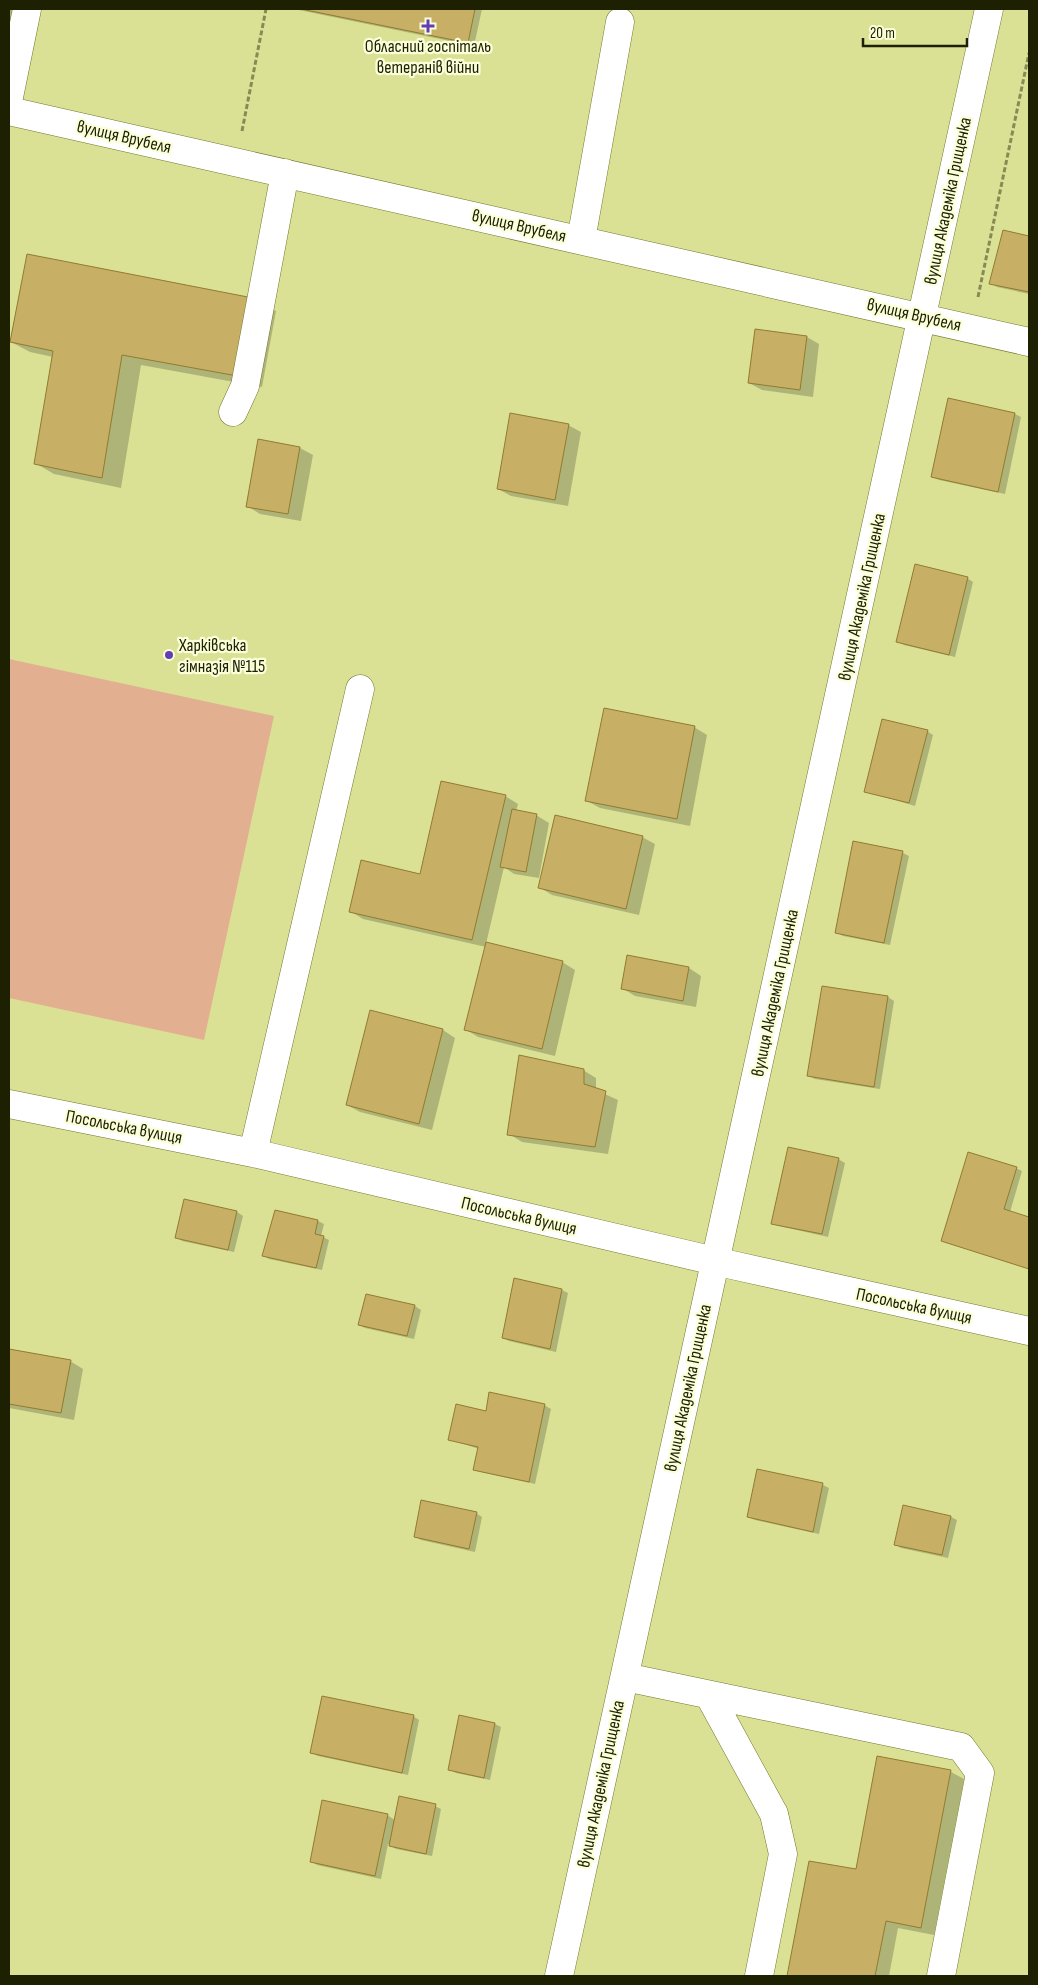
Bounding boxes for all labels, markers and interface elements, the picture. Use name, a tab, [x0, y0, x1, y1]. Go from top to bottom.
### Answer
scale bar	[863, 15, 967, 47]
marker: Обласний госпіталь ветеранів війни	[421, 19, 435, 33]
text: 20 m	[870, 24, 895, 43]
place label: Обласний госпіталь ветеранів війни	[365, 36, 491, 78]
street label: вулиця Академіка Грищенка	[920, 115, 976, 287]
street label: вулиця Врубеля	[75, 116, 173, 158]
street label: вулиця Врубеля	[470, 205, 568, 247]
street label: вулиця Врубеля	[865, 294, 963, 336]
street label: вулиця Академіка Грищенка	[834, 511, 890, 683]
place label: Харківська гімназія №115	[178, 635, 265, 677]
marker: Харківська гімназія №115	[163, 649, 175, 661]
street label: вулиця Академіка Грищенка	[747, 907, 803, 1079]
street label: Посольська вулиця	[64, 1105, 184, 1149]
street label: Посольська вулиця	[459, 1193, 579, 1239]
street label: Посольська вулиця	[854, 1283, 974, 1329]
street label: вулиця Академіка Грищенка	[660, 1302, 716, 1474]
street label: вулиця Академіка Грищенка	[573, 1698, 629, 1870]

